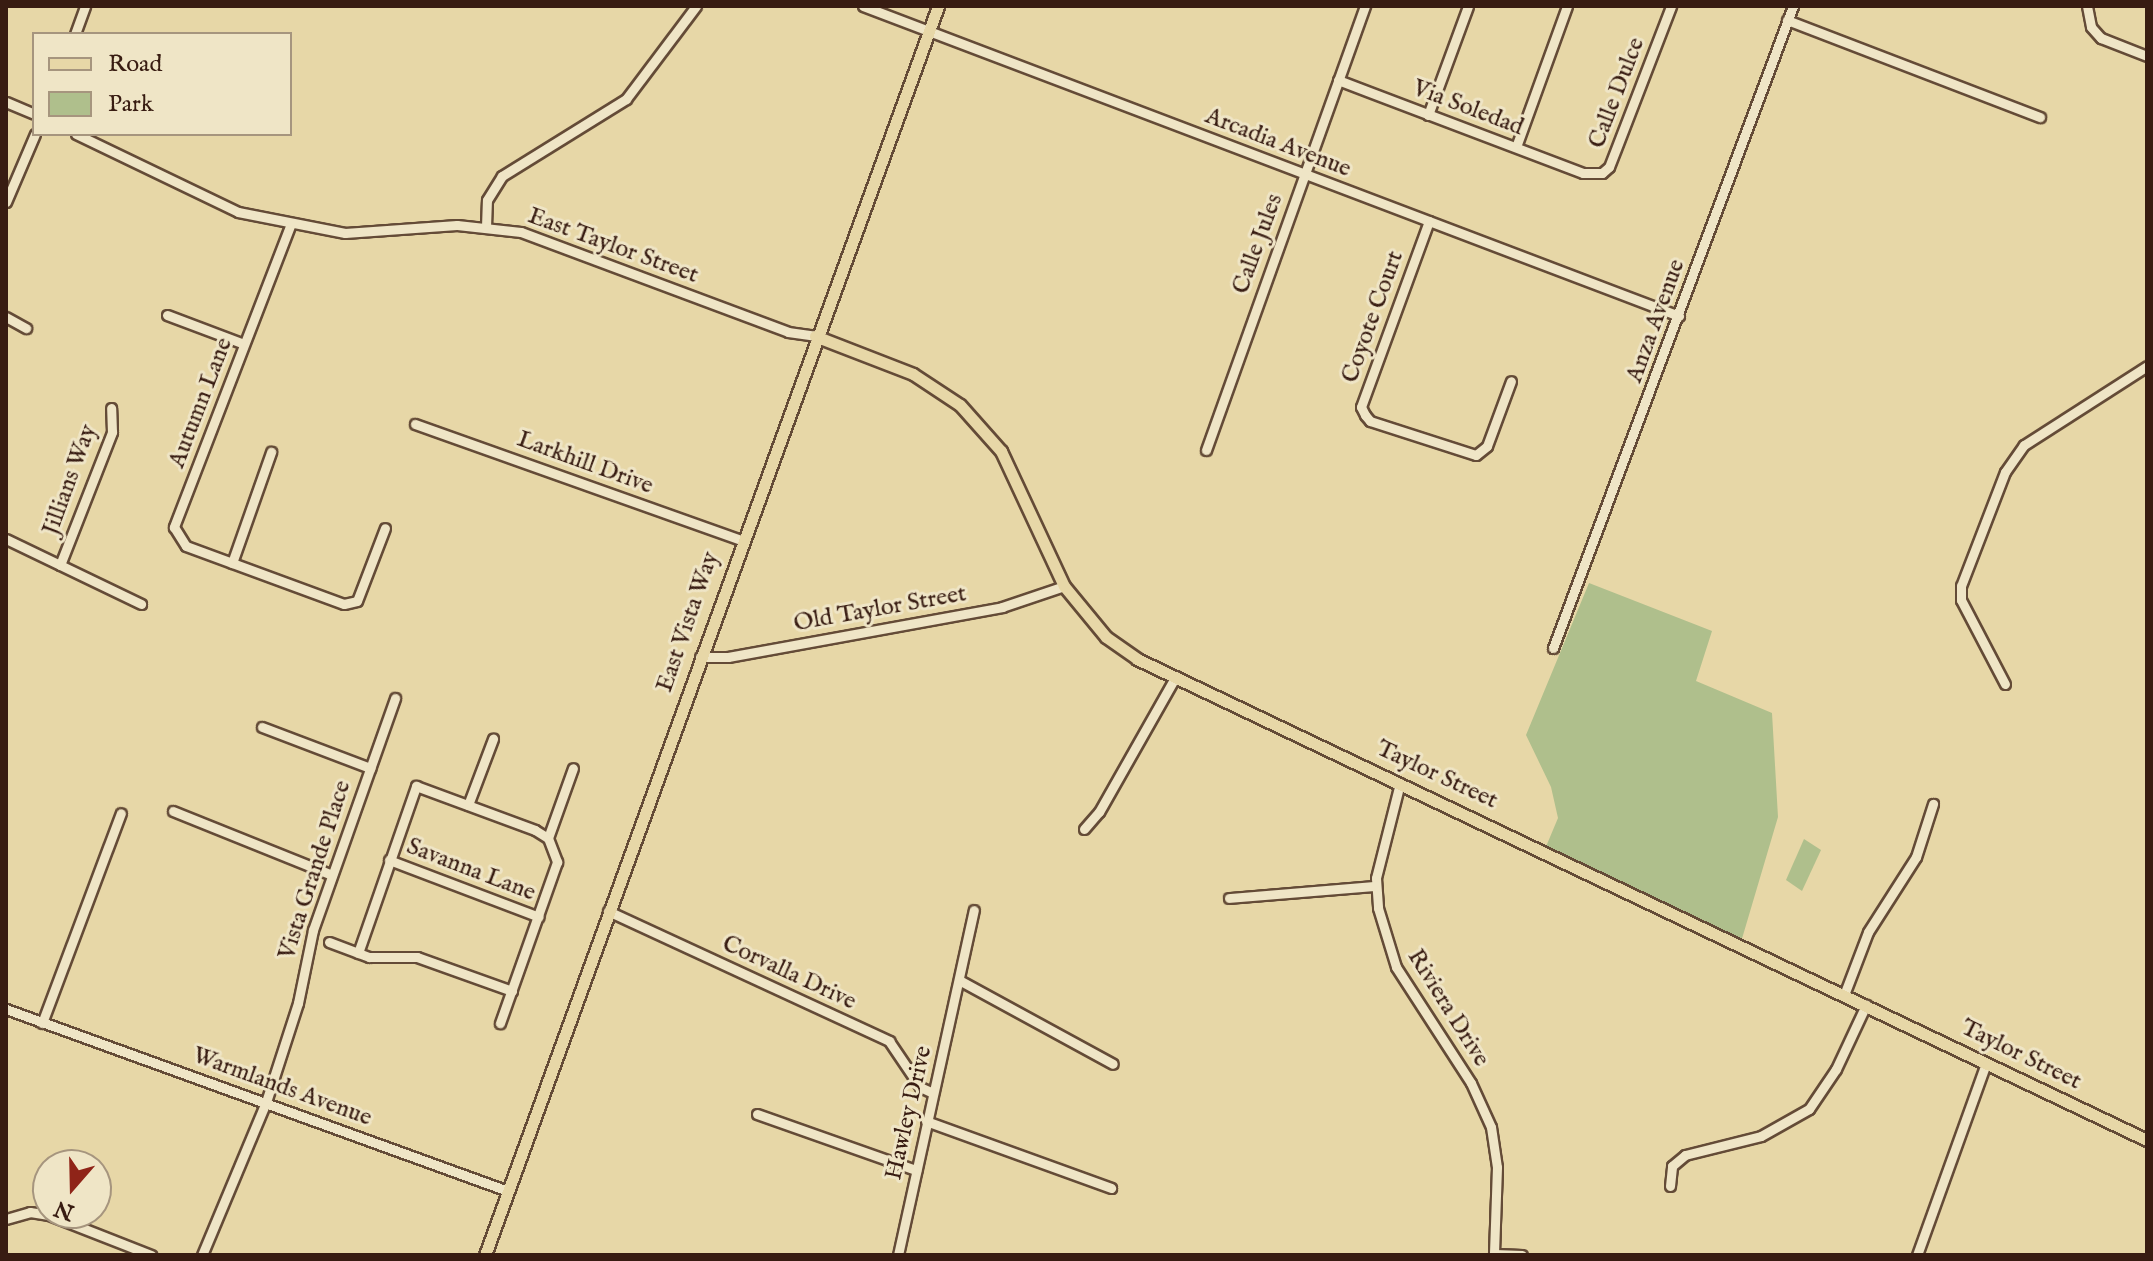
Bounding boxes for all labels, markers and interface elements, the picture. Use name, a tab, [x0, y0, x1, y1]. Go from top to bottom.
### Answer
legend	[32, 32, 292, 136]
street label: Calle Dulce	[1583, 34, 1651, 152]
text: Road	[108, 49, 162, 80]
street label: Via Soledad	[1409, 74, 1527, 142]
text: Park	[108, 89, 154, 120]
street label: Arcadia Avenue	[1201, 102, 1355, 184]
street label: Calle Jules	[1227, 190, 1289, 298]
street label: East Taylor Street	[524, 202, 702, 290]
street label: Coyote Court	[1336, 247, 1410, 387]
street label: Anza Avenue	[1620, 255, 1692, 387]
street label: Autumn Lane	[163, 334, 239, 472]
street label: Jillians Way	[37, 421, 103, 539]
street label: Larkhill Drive	[513, 425, 657, 501]
street label: East Vista Way	[651, 548, 725, 696]
street label: Old Taylor Street	[791, 580, 969, 638]
street label: Taylor Street	[1372, 734, 1502, 816]
street label: Vista Grande Place	[272, 777, 358, 963]
street label: Savanna Lane	[402, 832, 540, 908]
street label: Corvalla Drive	[717, 929, 861, 1017]
street label: Riviera Drive	[1401, 944, 1495, 1072]
street label: Taylor Street	[1956, 1013, 2086, 1097]
street label: Warmlands Avenue	[188, 1041, 376, 1133]
street label: Hawley Drive	[880, 1043, 938, 1183]
north arrow	[32, 1149, 112, 1229]
text: N	[51, 1193, 78, 1226]

